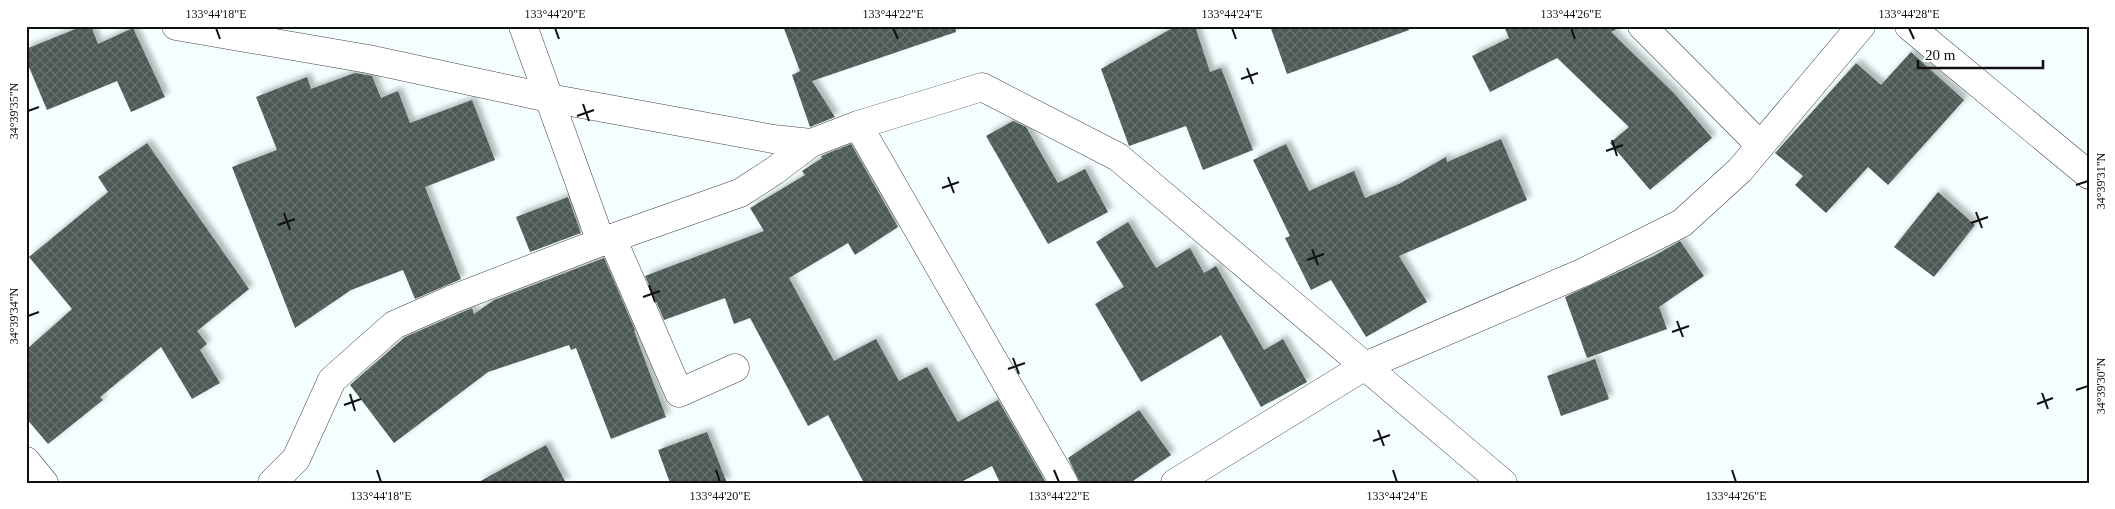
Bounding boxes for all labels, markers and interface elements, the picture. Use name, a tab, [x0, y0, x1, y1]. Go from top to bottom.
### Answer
text: 133°44'18"E	[185, 7, 247, 21]
text: 133°44'20"E	[524, 7, 586, 21]
text: 133°44'22"E	[862, 7, 924, 21]
text: 133°44'24"E	[1201, 7, 1263, 21]
text: 133°44'26"E	[1540, 7, 1602, 21]
text: 133°44'28"E	[1878, 7, 1940, 21]
scale bar	[1918, 38, 2042, 70]
text: 20 m	[1925, 47, 1956, 63]
text: 34°39'35"N	[7, 82, 21, 139]
text: 34°39'31"N	[2094, 152, 2108, 209]
text: 34°39'34"N	[7, 287, 21, 344]
text: 34°39'30"N	[2094, 357, 2108, 414]
text: 133°44'18"E	[350, 489, 412, 503]
text: 133°44'20"E	[689, 489, 751, 503]
text: 133°44'22"E	[1028, 489, 1090, 503]
text: 133°44'24"E	[1366, 489, 1428, 503]
text: 133°44'26"E	[1705, 489, 1767, 503]

